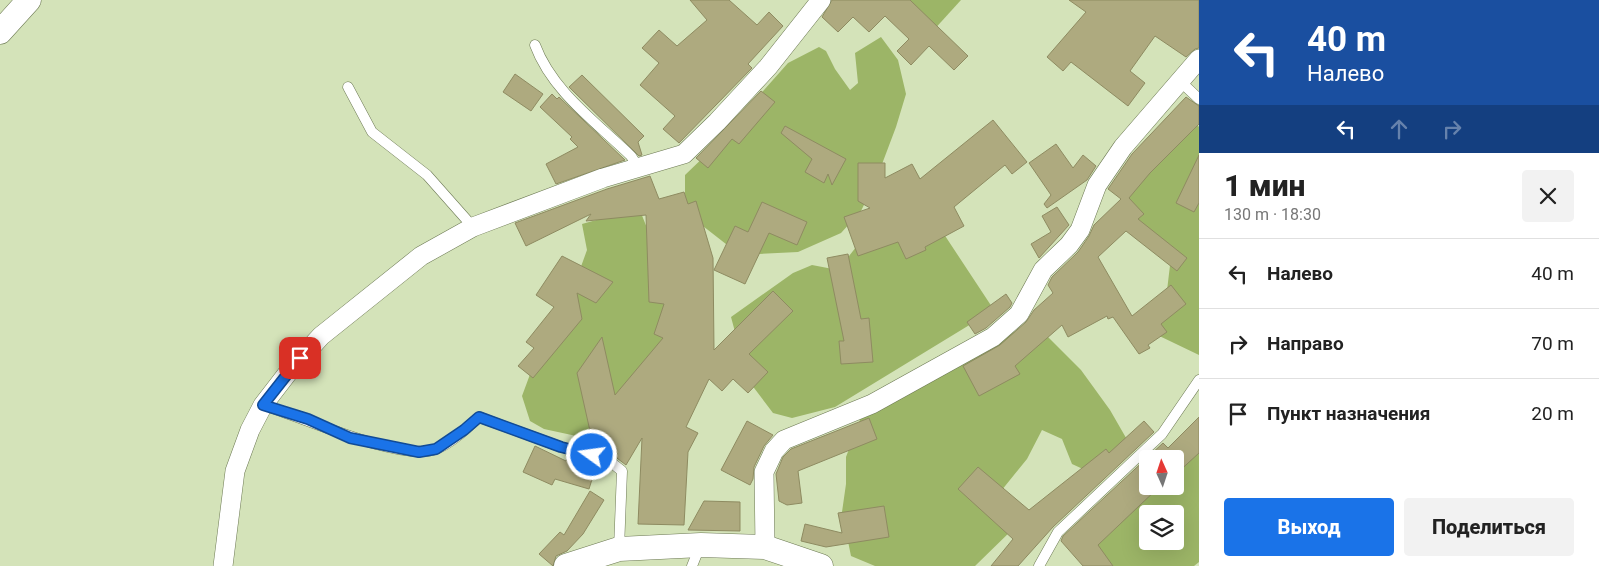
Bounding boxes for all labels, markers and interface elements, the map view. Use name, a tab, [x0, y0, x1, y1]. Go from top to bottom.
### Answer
text: 40 m	[1307, 19, 1386, 60]
icon: left	[1224, 20, 1289, 85]
text: Налево	[1307, 61, 1384, 86]
icon: left	[1332, 115, 1360, 143]
icon: ahead	[1385, 115, 1413, 143]
icon: right	[1438, 115, 1466, 143]
text: 1 мин	[1224, 168, 1305, 203]
button: close	[1522, 170, 1574, 222]
text: 130 m · 18:30	[1224, 205, 1321, 224]
icon: left	[1224, 260, 1252, 288]
text: Налево	[1267, 262, 1333, 285]
text: 40 m	[1531, 262, 1574, 285]
icon: right	[1224, 330, 1252, 358]
text: Направо	[1267, 332, 1344, 355]
text: 70 m	[1531, 332, 1574, 355]
pin	[279, 337, 321, 379]
icon: arrive	[286, 344, 314, 372]
icon: arrive	[1224, 400, 1252, 428]
text: Пункт назначения	[1267, 402, 1430, 425]
text: 20 m	[1531, 402, 1574, 425]
position arrow	[565, 428, 617, 480]
north arrow	[1139, 450, 1184, 495]
map controls	[1139, 450, 1184, 550]
button: Выход	[1224, 498, 1394, 556]
button: Поделиться	[1404, 498, 1574, 556]
button: layers	[1139, 505, 1184, 550]

